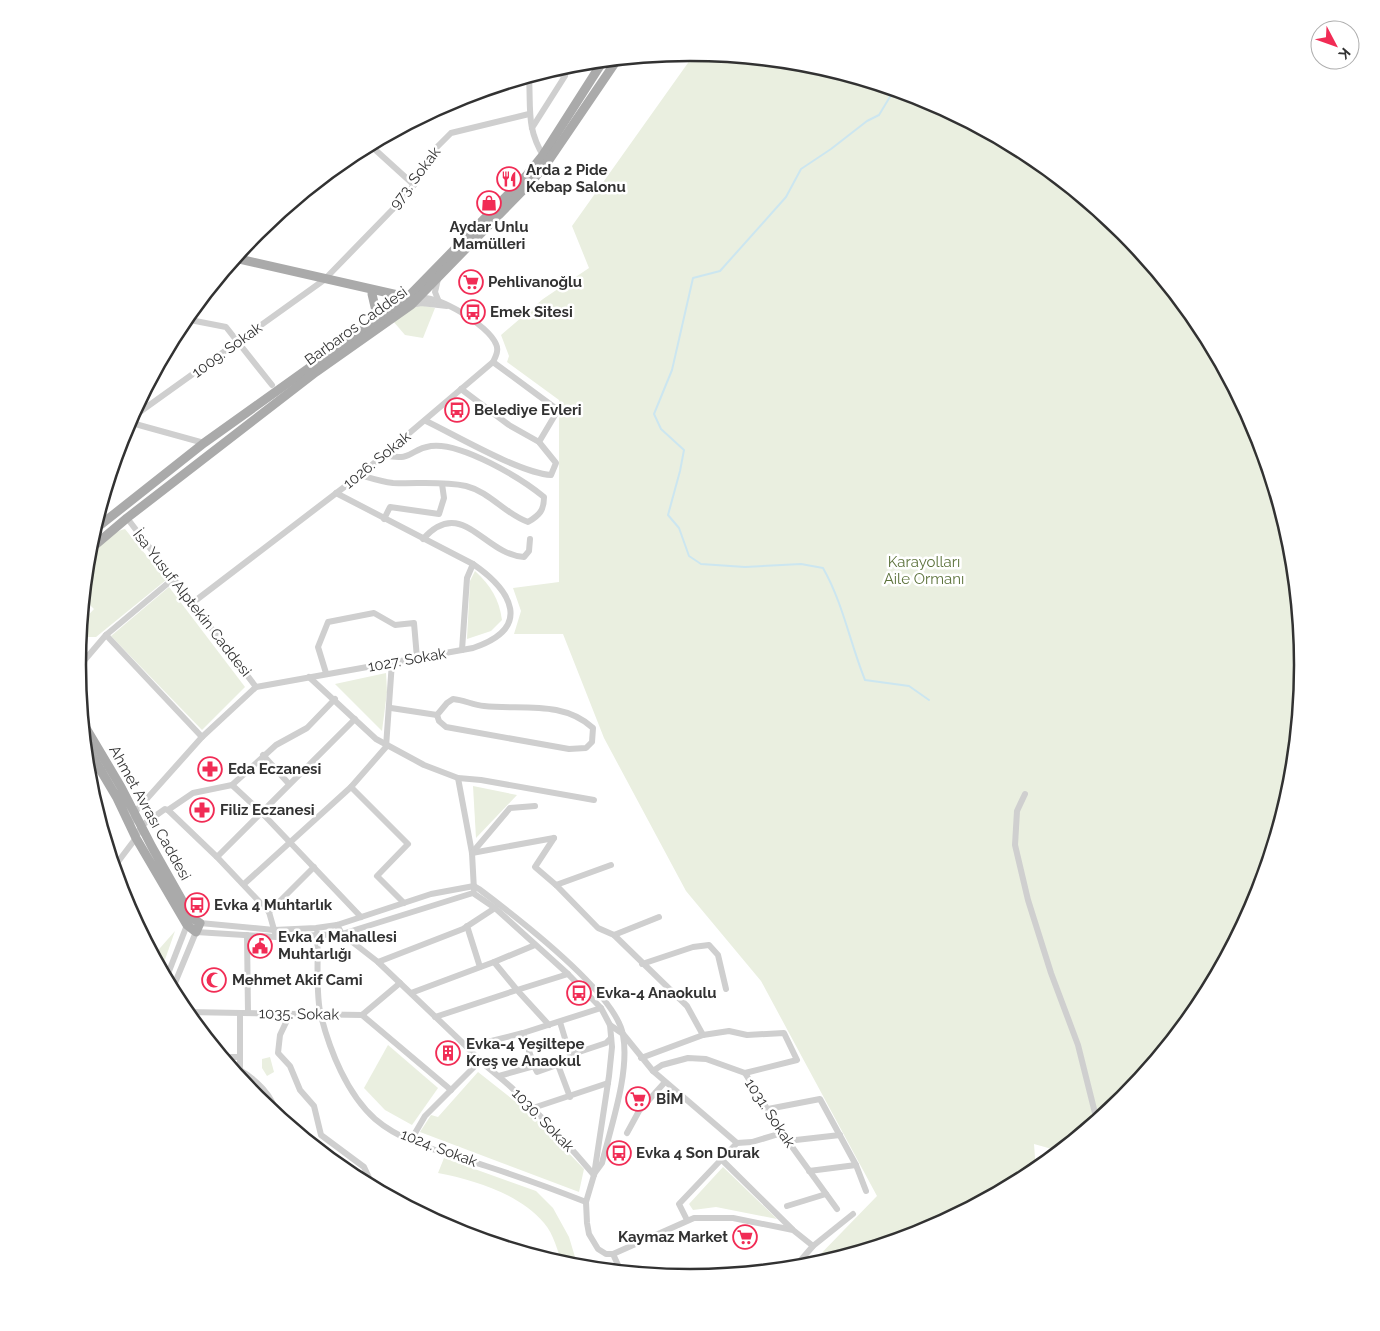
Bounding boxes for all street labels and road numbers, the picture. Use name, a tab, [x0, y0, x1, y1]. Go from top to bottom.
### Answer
street label: 973. Sokak	[386, 143, 444, 213]
street label: Barbaros Caddesi	[301, 283, 411, 369]
street label: 1009. Sokak	[188, 319, 266, 381]
street label: 1026. Sokak	[340, 427, 414, 493]
street label: İsa Yusuf Alptekin Caddesi	[129, 525, 256, 680]
street label: 1027. Sokak	[366, 644, 448, 676]
street label: Ahmet Avrası Caddesi	[105, 742, 195, 884]
street label: 1035. Sokak	[259, 1004, 339, 1024]
street label: 1031. Sokak	[741, 1075, 799, 1151]
street label: 1030. Sokak	[508, 1084, 578, 1156]
street label: 1024. Sokak	[398, 1125, 480, 1171]

